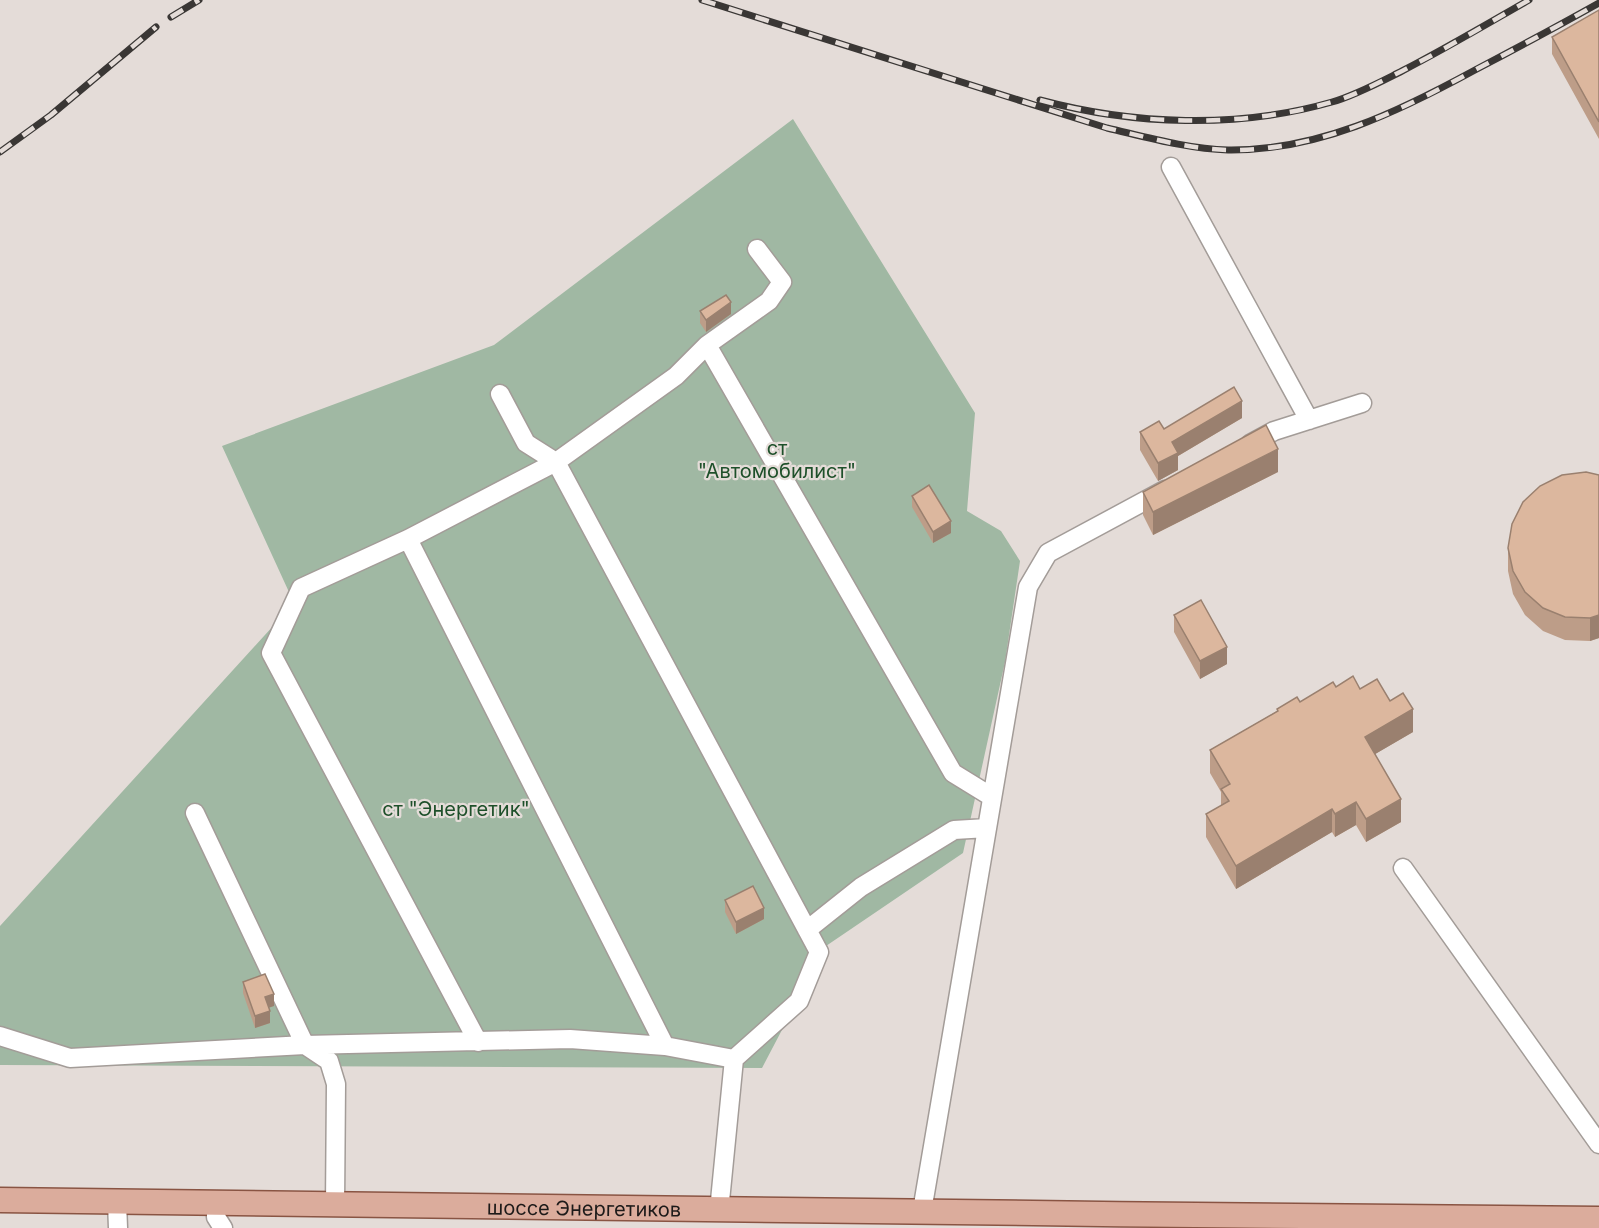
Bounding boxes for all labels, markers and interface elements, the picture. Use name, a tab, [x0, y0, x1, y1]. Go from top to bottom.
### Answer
park label: ст "Автомобилист"	[698, 436, 856, 483]
park label: ст "Энергетик"	[382, 797, 530, 821]
street label: шоссе Энергетиков	[487, 1195, 681, 1222]

